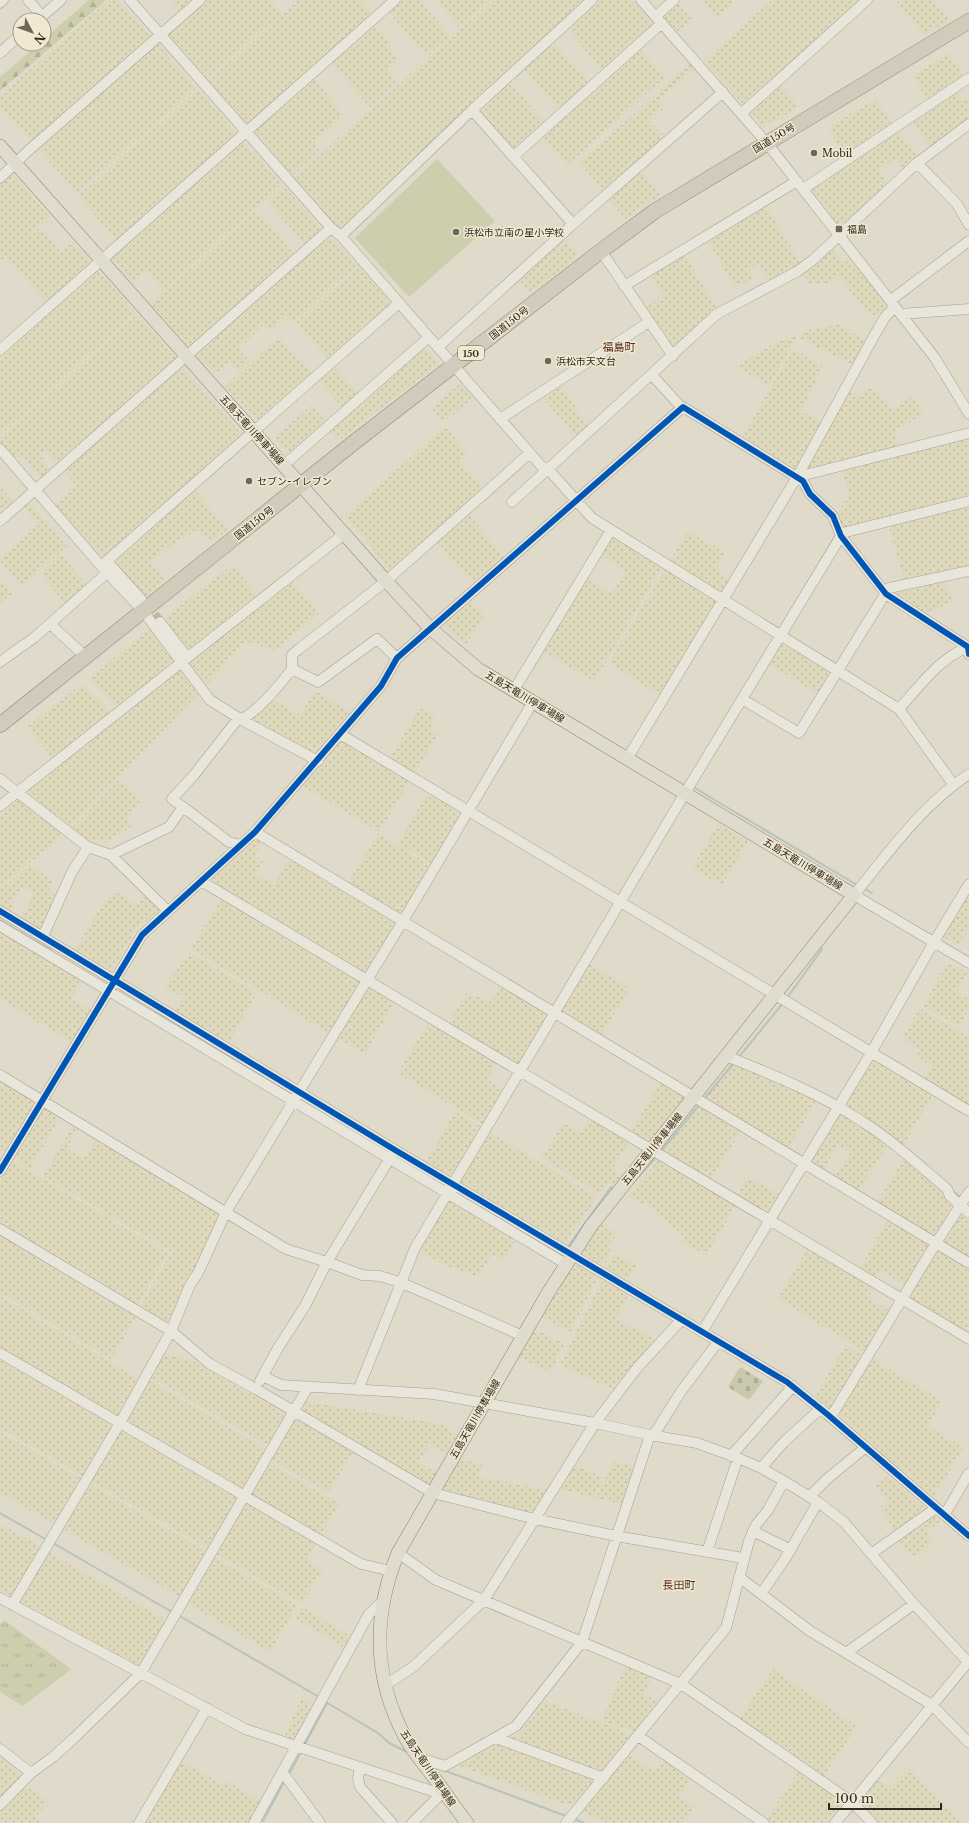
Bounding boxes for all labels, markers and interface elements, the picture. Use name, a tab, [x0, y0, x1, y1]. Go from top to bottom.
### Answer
north arrow	[12, 12, 52, 52]
text: N	[30, 30, 48, 48]
street label: 国道150号	[750, 120, 798, 156]
place label: Mobil	[822, 147, 852, 160]
marker: Mobil	[809, 148, 819, 158]
place label: 福島	[847, 223, 867, 236]
marker: 福島	[834, 224, 844, 234]
place label: 浜松市立南の星小学校	[464, 226, 564, 239]
marker: 浜松市立南の星小学校	[451, 227, 461, 237]
street label: 国道150号	[486, 303, 532, 343]
district label: 福島町	[603, 340, 636, 354]
road number: 150	[458, 346, 484, 360]
place label: 浜松市天文台	[556, 355, 616, 368]
marker: 浜松市天文台	[543, 356, 553, 366]
street label: 五島天竜川停車場線	[217, 392, 287, 468]
place label: セブン-イレブン	[257, 475, 332, 488]
marker: セブン-イレブン	[244, 476, 254, 486]
street label: 国道150号	[231, 503, 277, 543]
street label: 五島天竜川停車場線	[483, 668, 567, 726]
street label: 五島天竜川停車場線	[761, 835, 845, 893]
street label: 五島天竜川停車場線	[619, 1110, 685, 1188]
street label: 五島天竜川停車場線	[447, 1377, 503, 1461]
district label: 長田町	[663, 1578, 696, 1592]
street label: 五島天竜川停車場線	[397, 1727, 459, 1809]
scale bar	[829, 1785, 941, 1811]
text: 100 m	[835, 1791, 874, 1806]

